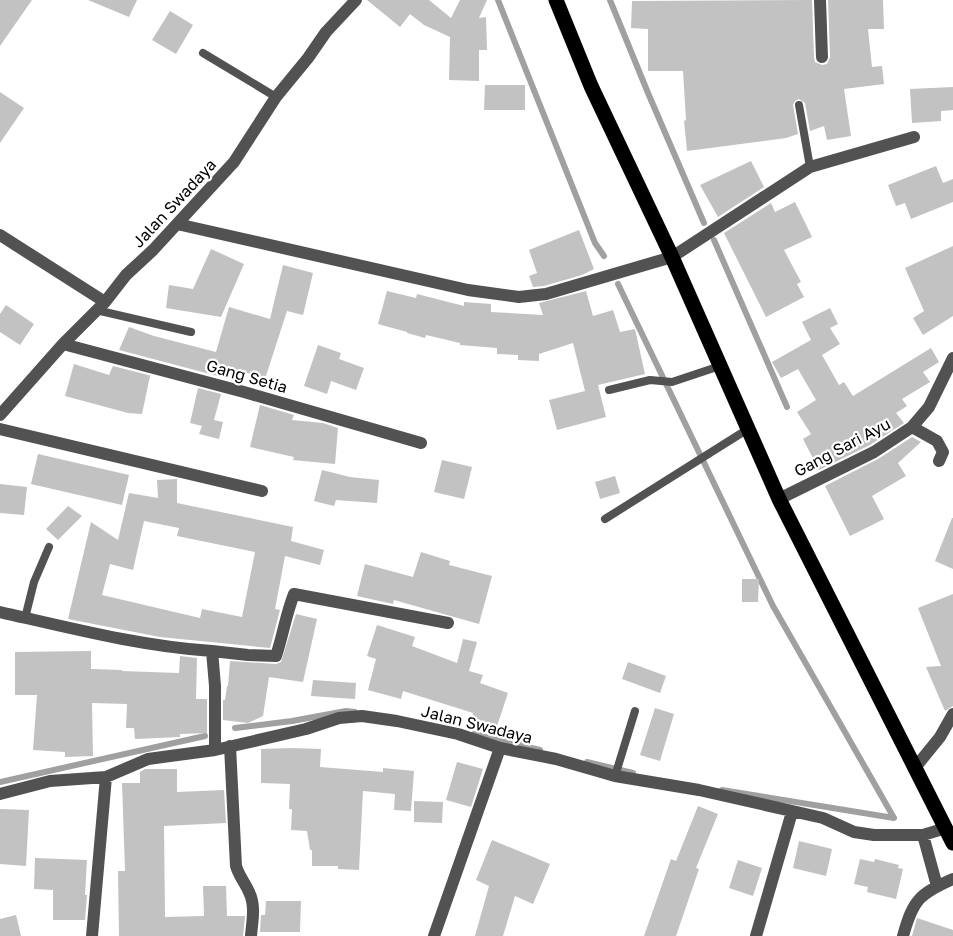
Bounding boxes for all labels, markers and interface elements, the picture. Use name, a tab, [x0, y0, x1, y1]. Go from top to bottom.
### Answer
street label: Jalan Swadaya	[128, 155, 220, 251]
street label: Gang Setia	[204, 355, 290, 397]
street label: Gang Sari Ayu	[790, 413, 894, 481]
street label: Jalan Swadaya	[419, 701, 535, 747]

